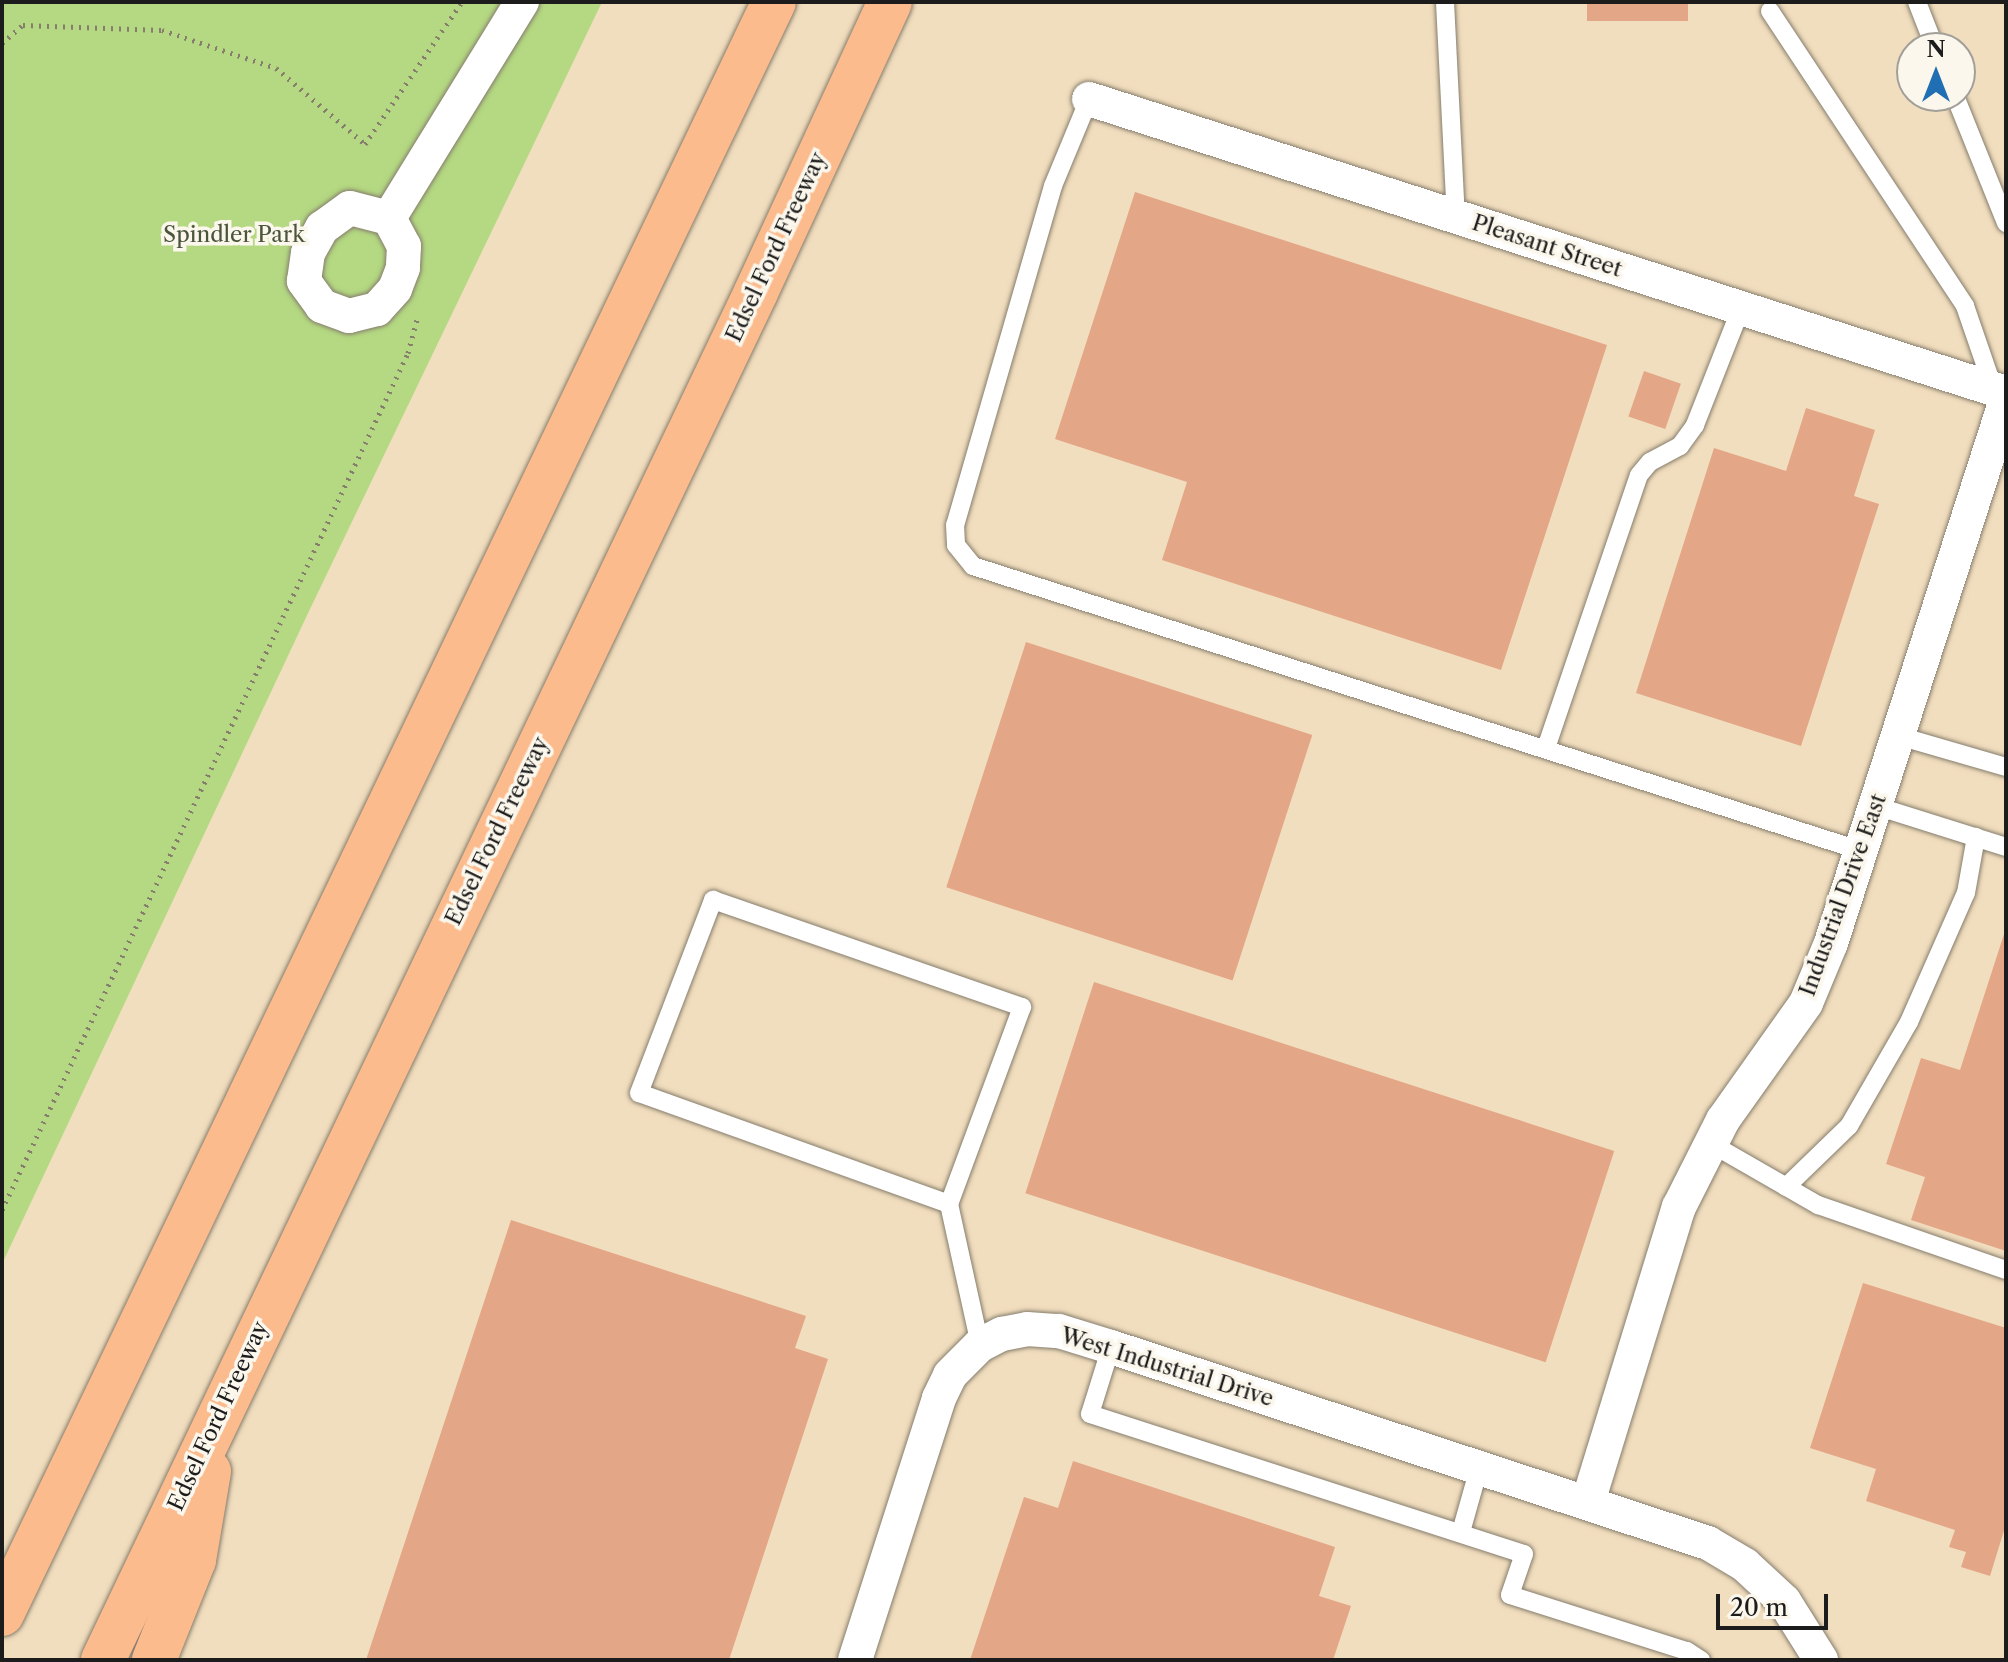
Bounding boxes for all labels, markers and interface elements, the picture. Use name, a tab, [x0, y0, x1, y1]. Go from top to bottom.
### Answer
north arrow	[1896, 32, 1976, 112]
text: N	[1926, 36, 1946, 63]
street label: Edsel Ford Freeway	[720, 148, 832, 346]
street label: Pleasant Street	[1469, 209, 1625, 283]
park label: Spindler Park	[163, 222, 305, 248]
street label: Edsel Ford Freeway	[440, 732, 554, 930]
street label: Industrial Drive East	[1794, 790, 1892, 1000]
street label: Edsel Ford Freeway	[162, 1317, 274, 1515]
street label: West Industrial Drive	[1057, 1322, 1277, 1412]
scale bar	[1720, 1578, 1832, 1628]
text: 20 m	[1730, 1593, 1788, 1622]

